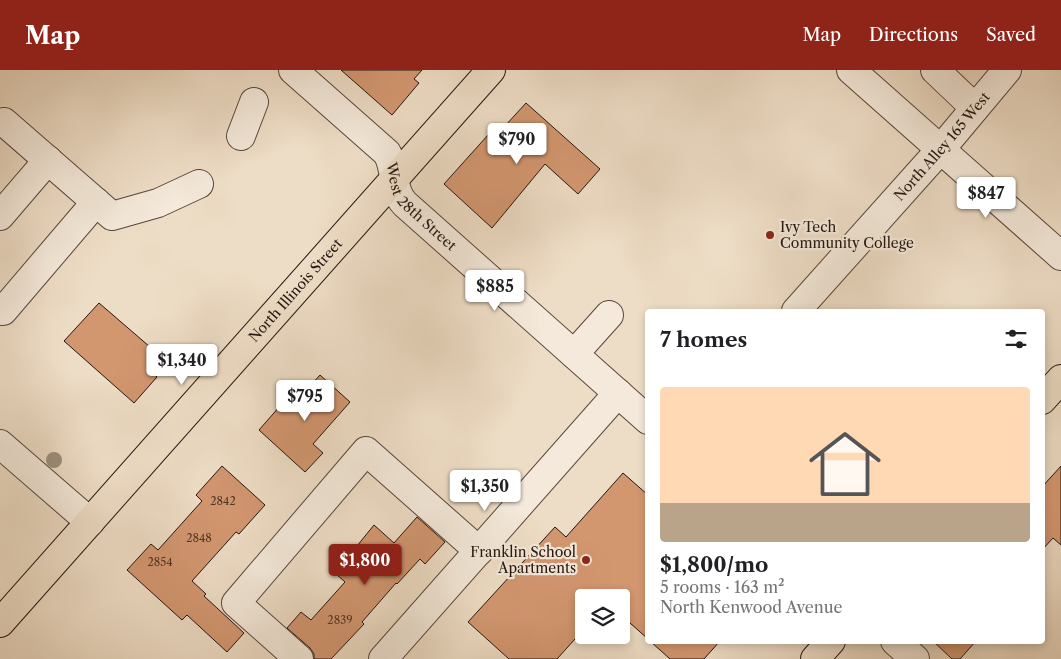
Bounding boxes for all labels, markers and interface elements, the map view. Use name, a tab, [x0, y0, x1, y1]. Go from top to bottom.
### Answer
text: Map	[25, 21, 80, 50]
text: Map	[802, 24, 841, 46]
text: Directions	[869, 24, 958, 46]
text: Saved	[986, 24, 1036, 46]
street label: North Alley 165 West	[890, 88, 994, 204]
pin: $790	[487, 122, 547, 165]
text: $790	[498, 129, 536, 149]
street label: West 28th Street	[382, 160, 460, 255]
pin: $847	[956, 176, 1016, 219]
text: $847	[968, 183, 1004, 203]
place label: Ivy Tech Community College	[780, 218, 914, 252]
marker: Ivy Tech Community College	[764, 229, 776, 241]
street label: North Illinois Street	[245, 235, 346, 346]
pin: $885	[465, 270, 525, 312]
text: $885	[476, 276, 514, 296]
icon: filters	[1002, 325, 1030, 353]
text: 7 homes	[660, 327, 747, 352]
pin: $1,340	[141, 344, 223, 386]
text: $1,340	[157, 350, 207, 370]
pin: $795	[275, 380, 335, 422]
text: $795	[287, 386, 323, 406]
icon: home	[800, 419, 890, 509]
pin: $1,350	[444, 470, 526, 512]
text: $1,350	[461, 476, 509, 496]
house number: 2842	[210, 494, 236, 508]
house number: 2848	[186, 531, 212, 545]
place label: Franklin School Apartments	[470, 543, 576, 577]
pin: $1,800	[324, 544, 406, 586]
text: $1,800	[340, 550, 390, 570]
text: $1,800/mo	[660, 552, 768, 577]
marker: Franklin School Apartments	[580, 554, 592, 566]
house number: 2854	[147, 555, 173, 569]
text: 5 rooms · 163 m²	[660, 577, 785, 597]
map controls	[575, 589, 630, 644]
button: layers	[575, 589, 630, 644]
text: North Kenwood Avenue	[660, 597, 843, 617]
house number: 2839	[327, 613, 353, 627]

